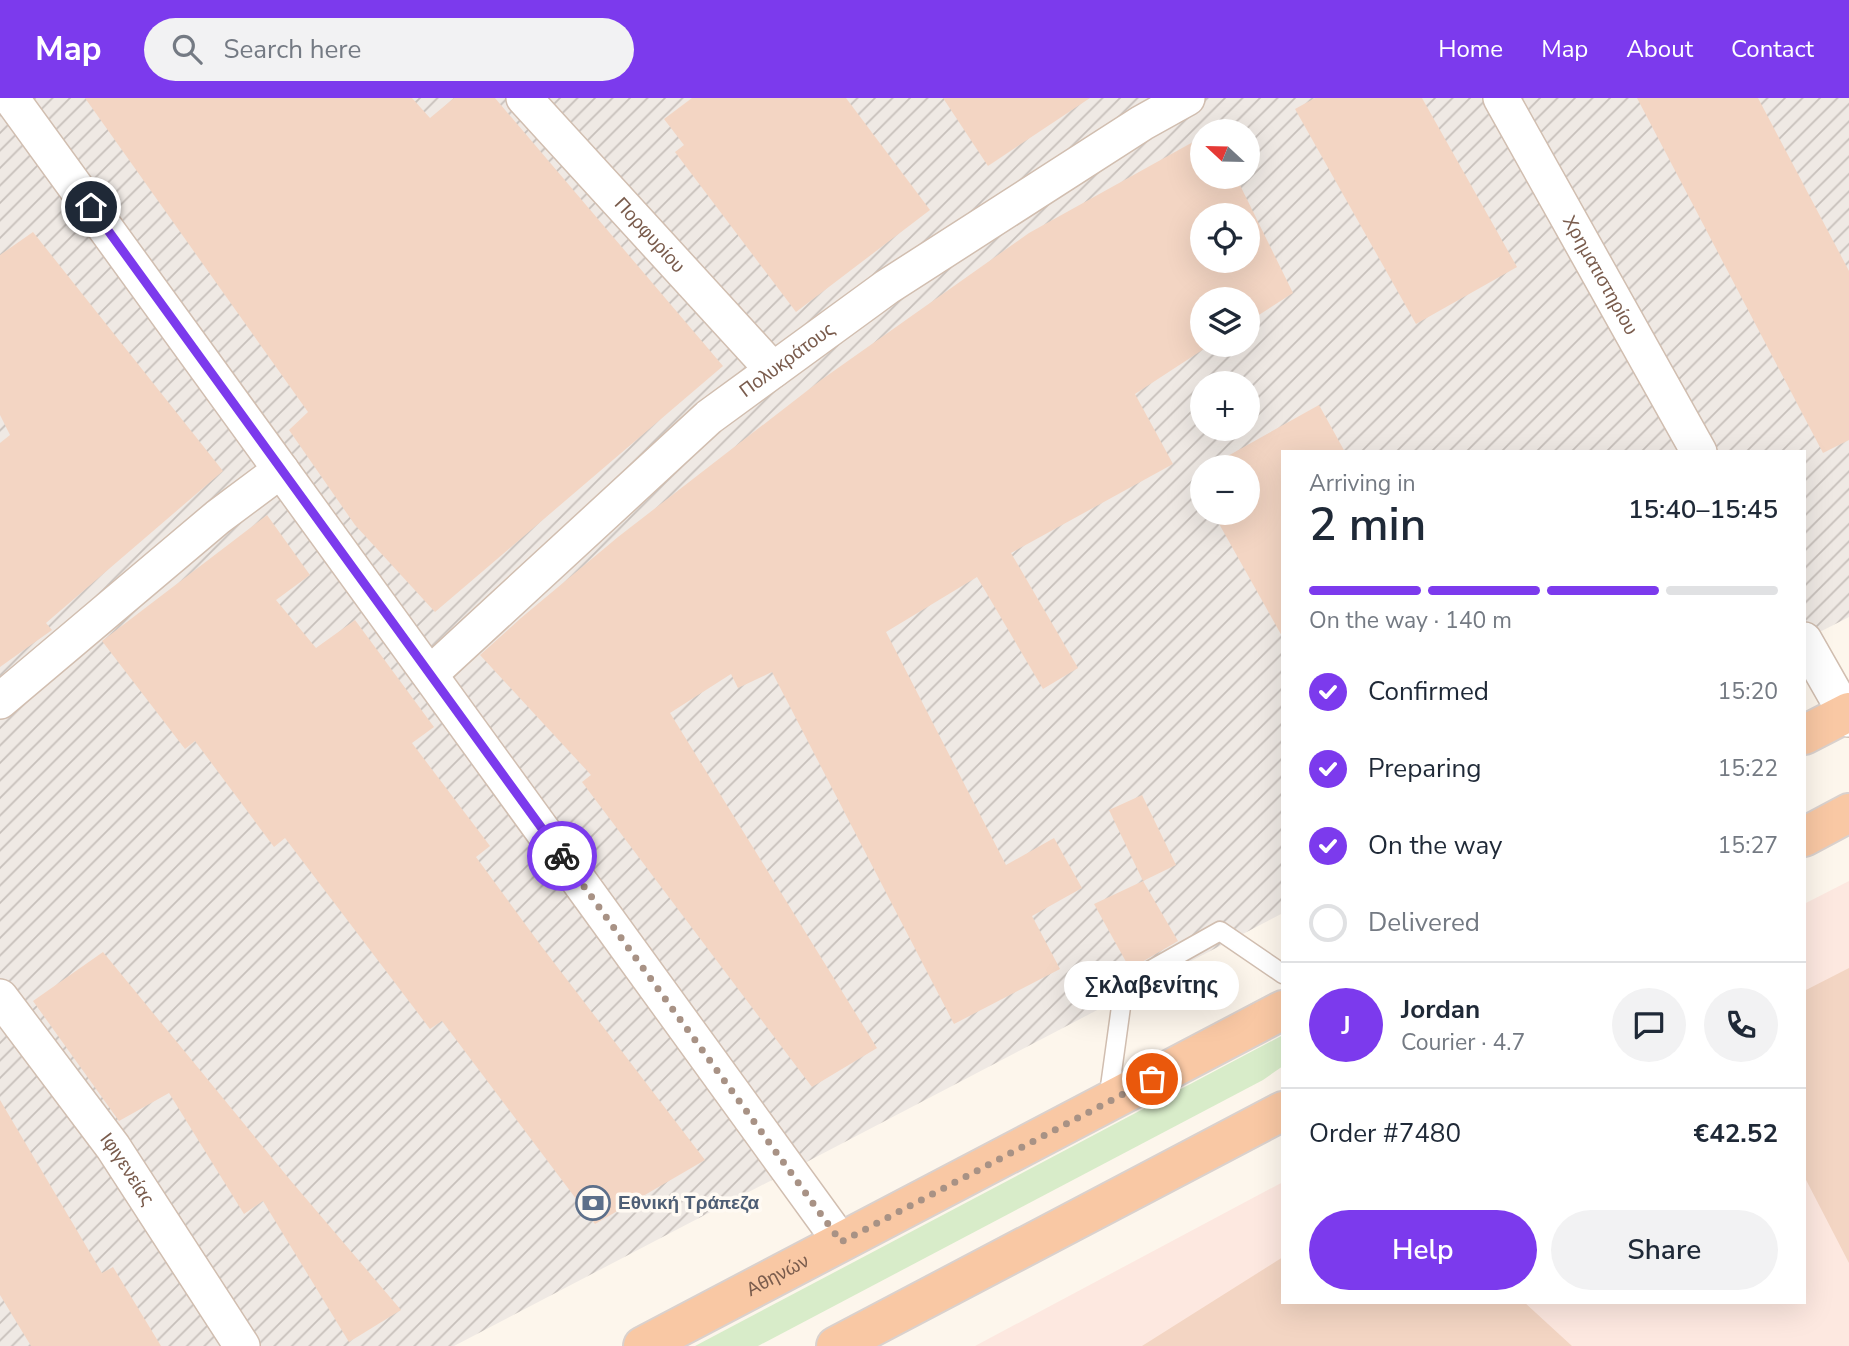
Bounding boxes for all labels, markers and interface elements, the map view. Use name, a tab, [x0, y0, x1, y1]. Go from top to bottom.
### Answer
search box	[144, 18, 634, 81]
text: Map	[35, 27, 102, 72]
icon: search	[168, 30, 206, 68]
text: Search here	[224, 32, 361, 67]
text: Home	[1438, 33, 1503, 65]
text: Map	[1541, 33, 1588, 65]
text: About	[1626, 33, 1693, 65]
text: Contact	[1731, 33, 1814, 65]
north arrow	[1190, 119, 1260, 189]
map controls	[1190, 119, 1260, 525]
pin	[61, 177, 121, 237]
icon: home	[72, 188, 110, 226]
street label: Πορφυρίου	[608, 192, 691, 279]
button: locate	[1190, 203, 1260, 273]
street label: Χρηματιστηρίου	[1556, 211, 1644, 340]
button: layers	[1190, 287, 1260, 357]
street label: Πολυκράτους	[734, 316, 840, 404]
button: +	[1190, 371, 1260, 441]
button: −	[1190, 455, 1260, 525]
text: Arriving in	[1309, 468, 1416, 499]
text: 15:40–15:45	[1628, 492, 1778, 527]
text: 2 min	[1309, 493, 1426, 556]
text: On the way · 140 m	[1309, 605, 1512, 636]
icon: check	[1309, 673, 1347, 711]
text: Confirmed	[1368, 674, 1489, 709]
text: 15:20	[1718, 676, 1778, 707]
icon: check	[1309, 750, 1347, 788]
text: Preparing	[1368, 751, 1481, 786]
text: 15:22	[1718, 753, 1778, 784]
courier	[527, 821, 597, 891]
icon: check	[1309, 827, 1347, 865]
text: On the way	[1368, 828, 1502, 863]
text: 15:27	[1718, 830, 1778, 861]
icon: bike	[543, 837, 581, 875]
text: Delivered	[1368, 905, 1480, 940]
callout: Σκλαβενίτης	[1064, 960, 1240, 1009]
text: Σκλαβενίτης	[1085, 970, 1218, 1001]
button: chat	[1612, 988, 1686, 1062]
button: phone	[1704, 988, 1778, 1062]
text: Jordan	[1401, 992, 1480, 1027]
text: J	[1341, 1008, 1351, 1043]
text: Courier · 4.7	[1401, 1027, 1525, 1058]
pin	[1122, 1049, 1182, 1109]
icon: bag	[1133, 1060, 1171, 1098]
text: Order #7480	[1309, 1116, 1461, 1151]
text: €42.52	[1694, 1116, 1778, 1151]
street label: Ιφιγενείας	[94, 1127, 161, 1211]
bank icon: Εθνική Τράπεζα	[574, 1184, 612, 1222]
place label: Εθνική Τράπεζα	[618, 1190, 760, 1216]
button: Help	[1309, 1210, 1537, 1290]
button: Share	[1551, 1210, 1778, 1290]
street label: Αθηνών	[742, 1248, 814, 1303]

